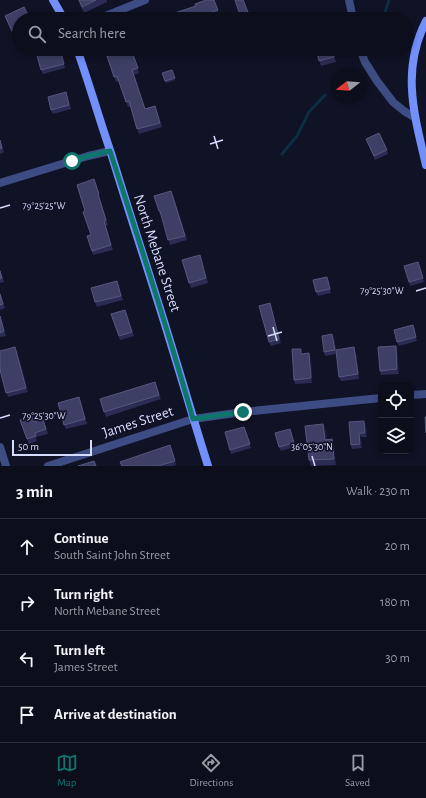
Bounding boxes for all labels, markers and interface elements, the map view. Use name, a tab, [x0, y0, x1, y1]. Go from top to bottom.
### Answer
search box	[12, 12, 414, 56]
icon: search	[26, 23, 48, 45]
text: Search here	[58, 26, 126, 41]
north arrow	[330, 68, 366, 104]
route start	[63, 152, 81, 170]
street label: North Mebane Street	[131, 192, 183, 314]
text: 79°25'25"W	[23, 201, 65, 211]
text: 79°25'30"W	[360, 286, 404, 296]
map controls	[378, 382, 414, 454]
button: locate	[378, 382, 414, 418]
street label: James Street	[101, 403, 175, 440]
route end	[234, 403, 252, 421]
text: 79°25'30"W	[22, 411, 66, 421]
button: layers	[378, 418, 414, 454]
scale bar	[12, 438, 92, 457]
text: 50 m	[18, 441, 39, 452]
text: 36°05'30"N	[291, 442, 333, 452]
text: 3 min	[16, 483, 53, 500]
text: Walk · 230 m	[346, 485, 410, 498]
text: Continue	[54, 531, 109, 546]
icon: ahead	[16, 536, 38, 558]
text: 20 m	[385, 540, 410, 553]
text: South Saint John Street	[54, 549, 170, 562]
text: Turn right	[54, 587, 113, 602]
icon: right	[16, 592, 38, 614]
text: 180 m	[380, 596, 410, 609]
text: North Mebane Street	[54, 605, 160, 618]
text: Turn left	[54, 643, 105, 658]
icon: left	[16, 648, 38, 670]
text: 30 m	[385, 652, 410, 665]
text: James Street	[54, 661, 118, 674]
icon: arrive	[16, 704, 38, 726]
text: Arrive at destination	[54, 707, 177, 722]
tab: Map	[56, 752, 78, 789]
tab: Directions	[189, 752, 233, 789]
tab: Saved	[345, 752, 370, 789]

